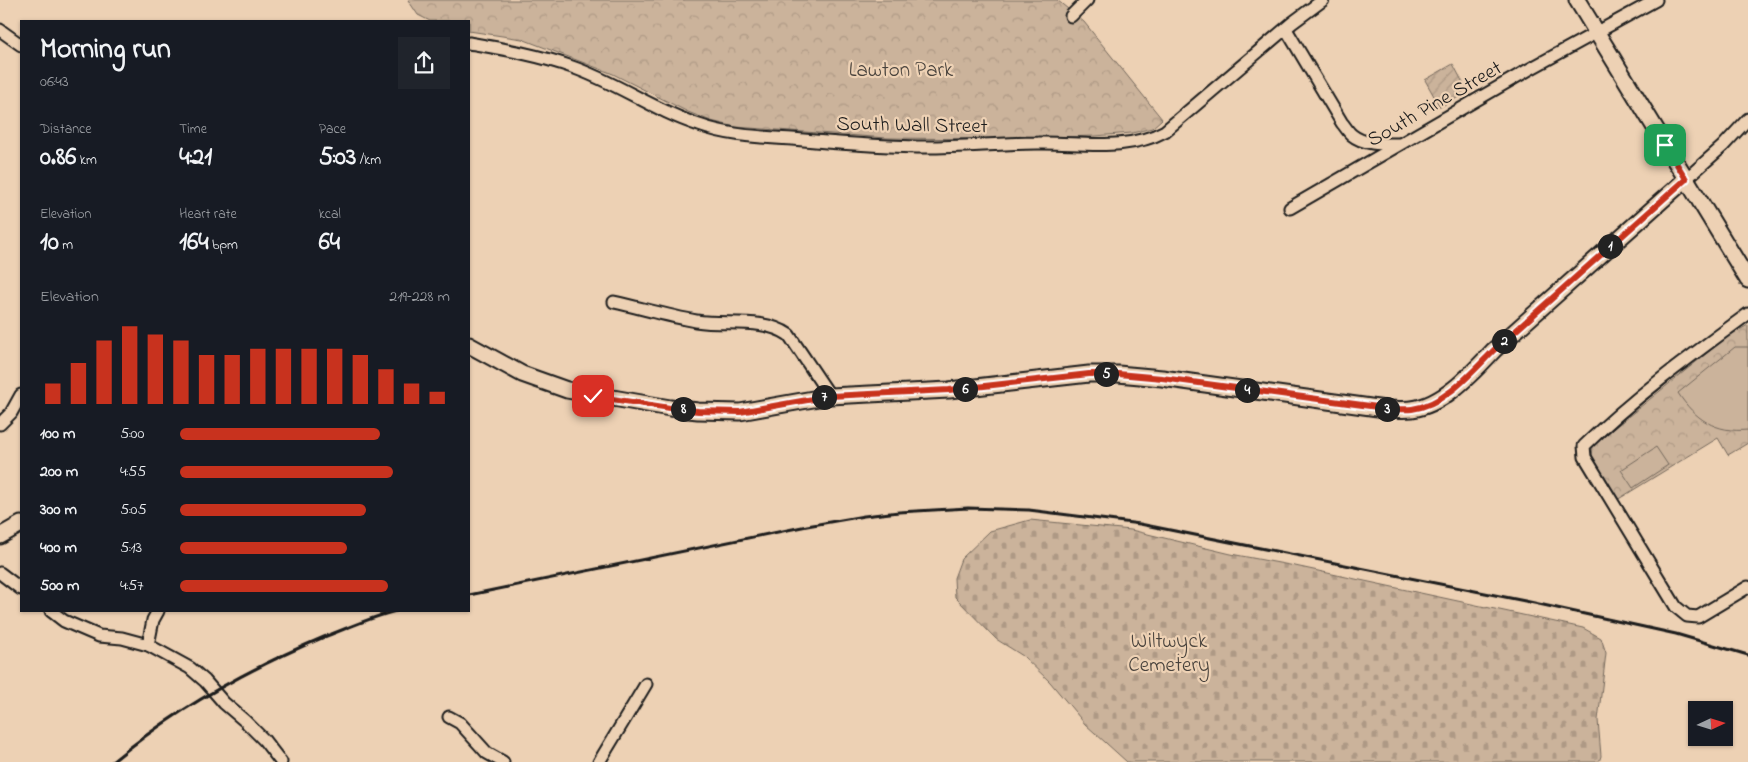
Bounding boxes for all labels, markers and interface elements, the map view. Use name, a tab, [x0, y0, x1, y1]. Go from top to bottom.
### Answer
text: Morning run	[40, 30, 171, 71]
button: share	[398, 37, 450, 89]
street label: South Pine Street	[1362, 54, 1508, 156]
park label: Lawton Park	[849, 56, 954, 86]
text: 06:43	[40, 70, 69, 94]
street label: South Wall Street	[836, 110, 988, 142]
text: Distance	[40, 119, 92, 140]
text: Time	[179, 119, 207, 140]
text: Pace	[319, 119, 346, 140]
pin	[1644, 124, 1686, 166]
icon: arrive	[1651, 131, 1679, 159]
text: 0.86	[40, 140, 76, 176]
text: 4:21	[179, 140, 212, 176]
text: 5:03	[319, 140, 356, 176]
text: km	[76, 150, 97, 171]
text: /km	[356, 150, 381, 171]
text: Elevation	[40, 204, 91, 225]
text: Heart rate	[179, 204, 237, 225]
text: kcal	[319, 204, 341, 225]
text: 10	[40, 225, 59, 261]
text: 164	[179, 225, 209, 261]
text: 64	[319, 225, 340, 261]
pin: 1	[1598, 234, 1622, 258]
text: m	[59, 235, 73, 256]
text: bpm	[209, 235, 238, 256]
text: 1	[1608, 236, 1613, 257]
text: Elevation	[40, 285, 99, 309]
text: 219–228 m	[389, 285, 450, 309]
pin: 2	[1492, 328, 1516, 354]
text: 2	[1501, 331, 1508, 352]
pin: 5	[1094, 362, 1118, 386]
text: 5	[1102, 364, 1111, 385]
pin	[572, 375, 614, 417]
pin: 6	[952, 376, 978, 402]
pin: 4	[1234, 378, 1260, 402]
text: 6	[962, 379, 969, 400]
text: 4	[1245, 380, 1250, 401]
icon: check	[579, 382, 607, 410]
pin: 7	[812, 384, 836, 410]
text: 7	[822, 387, 827, 408]
pin: 8	[670, 396, 696, 422]
pin: 3	[1374, 396, 1400, 422]
text: 8	[681, 399, 686, 420]
text: 3	[1385, 399, 1390, 420]
text: 100 m	[40, 422, 75, 446]
text: 5:00	[120, 422, 144, 446]
text: 200 m	[40, 460, 78, 484]
text: 4:55	[120, 460, 146, 484]
text: 300 m	[40, 498, 77, 522]
text: 5:05	[120, 498, 147, 522]
text: 400 m	[40, 536, 77, 560]
text: 5:13	[120, 536, 142, 560]
text: 500 m	[40, 574, 79, 598]
text: 4:57	[120, 574, 144, 598]
park label: Wiltwyck Cemetery	[1128, 627, 1210, 683]
north arrow	[1688, 701, 1732, 746]
map controls	[1688, 701, 1733, 746]

